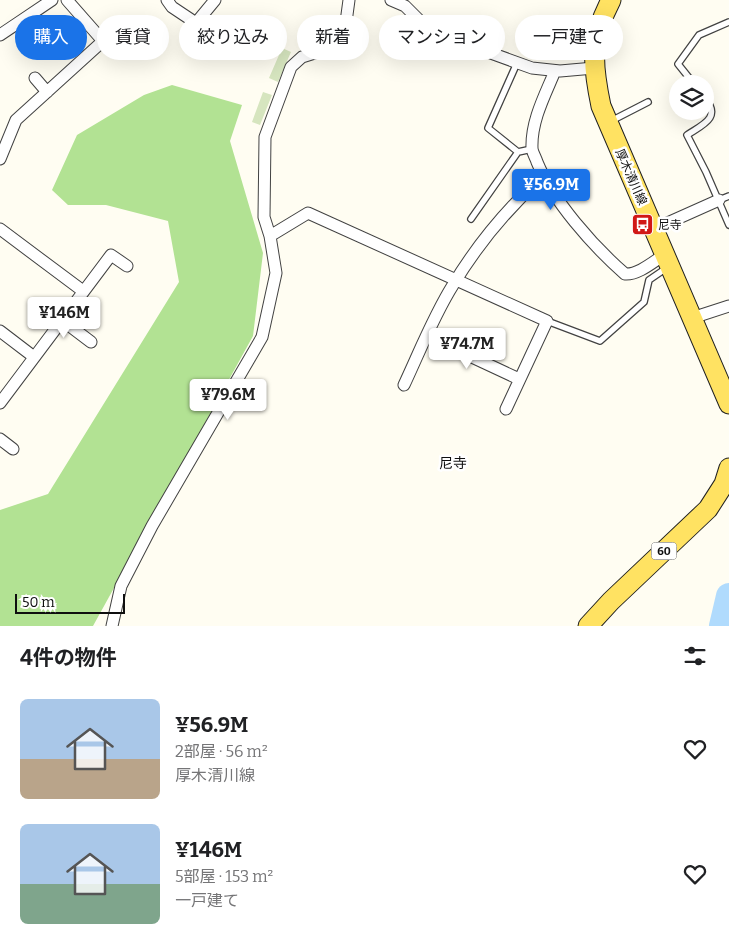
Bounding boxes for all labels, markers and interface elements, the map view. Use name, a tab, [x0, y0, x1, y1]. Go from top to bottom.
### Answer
chip: 購入	[15, 15, 87, 60]
chip: 賃貸	[97, 15, 169, 60]
chip: 絞り込み	[179, 15, 287, 60]
chip: 新着	[297, 15, 369, 60]
chip: マンション	[379, 15, 505, 60]
chip: 一戸建て	[515, 15, 623, 60]
map controls	[669, 75, 714, 120]
button: layers	[669, 75, 714, 120]
street label: 厚木清川線	[612, 147, 650, 207]
pin: ¥56.9M	[510, 168, 592, 211]
text: ¥56.9M	[523, 175, 579, 194]
bus stop icon: 尼寺	[630, 213, 654, 237]
place label: 尼寺	[658, 218, 682, 232]
pin: ¥146M	[29, 296, 99, 339]
text: ¥146M	[38, 303, 90, 322]
pin: ¥74.7M	[426, 328, 508, 370]
text: ¥74.7M	[440, 334, 494, 353]
pin: ¥79.6M	[187, 378, 269, 421]
text: ¥79.6M	[201, 385, 255, 404]
district label: 尼寺	[439, 455, 467, 472]
road number: 60	[652, 542, 676, 560]
scale bar	[15, 591, 125, 614]
text: 50 m	[22, 594, 55, 611]
icon: filters	[681, 642, 709, 670]
text: 4件の物件	[20, 645, 117, 671]
text: ¥56.9M	[175, 712, 248, 738]
icon: home	[60, 719, 120, 779]
icon: heart	[681, 735, 709, 763]
text: 2部屋 · 56 m²	[175, 742, 268, 761]
text: 厚木清川線	[175, 766, 255, 785]
text: ¥146M	[175, 837, 242, 863]
icon: home	[60, 844, 120, 904]
icon: heart	[681, 860, 709, 888]
text: 5部屋 · 153 m²	[175, 867, 273, 886]
text: 一戸建て	[175, 891, 239, 910]

